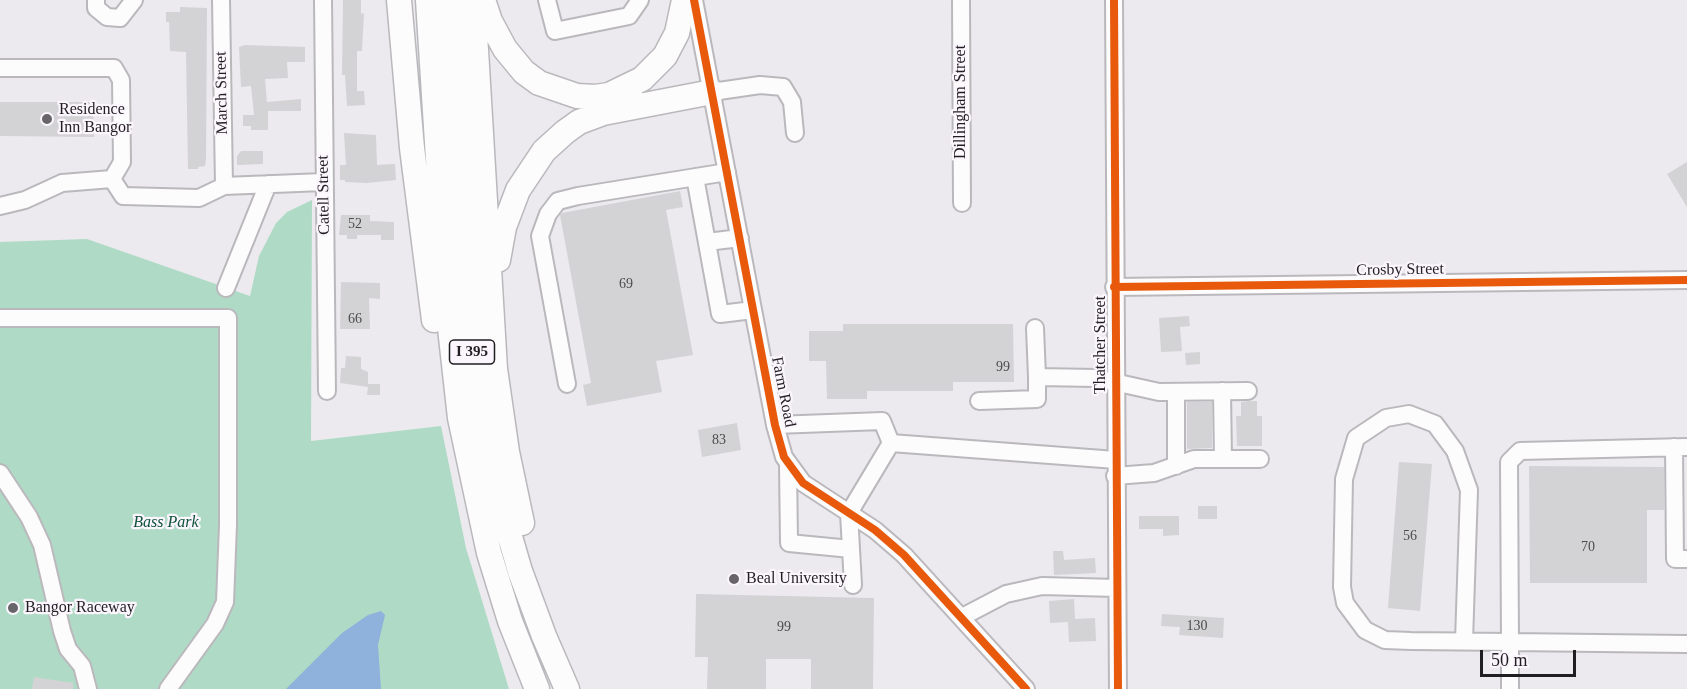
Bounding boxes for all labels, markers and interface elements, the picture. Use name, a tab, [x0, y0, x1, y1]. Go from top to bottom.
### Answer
street label: Dillingham Street	[951, 45, 971, 159]
street label: March Street	[212, 51, 232, 135]
place label: Residence Inn Bangor	[59, 100, 131, 138]
marker: Residence Inn Bangor	[40, 112, 54, 126]
street label: Catell Street	[314, 155, 334, 235]
house number: 52	[348, 216, 362, 232]
street label: Crosby Street	[1356, 260, 1444, 280]
house number: 69	[619, 276, 633, 292]
street label: Thatcher Street	[1091, 296, 1111, 394]
house number: 66	[348, 311, 362, 327]
road number: I 395	[450, 340, 494, 364]
street label: Farm Road	[767, 355, 799, 429]
house number: 99	[996, 359, 1010, 375]
house number: 83	[712, 432, 726, 448]
park label: Bass Park	[133, 513, 199, 533]
house number: 56	[1403, 528, 1417, 544]
house number: 70	[1581, 539, 1595, 555]
place label: Beal University	[746, 569, 847, 589]
marker: Beal University	[727, 572, 741, 586]
place label: Bangor Raceway	[25, 598, 135, 618]
marker: Bangor Raceway	[6, 601, 20, 615]
house number: 130	[1186, 618, 1208, 634]
house number: 99	[777, 619, 791, 635]
scale bar	[1483, 638, 1579, 676]
text: 50 m	[1491, 650, 1528, 670]

